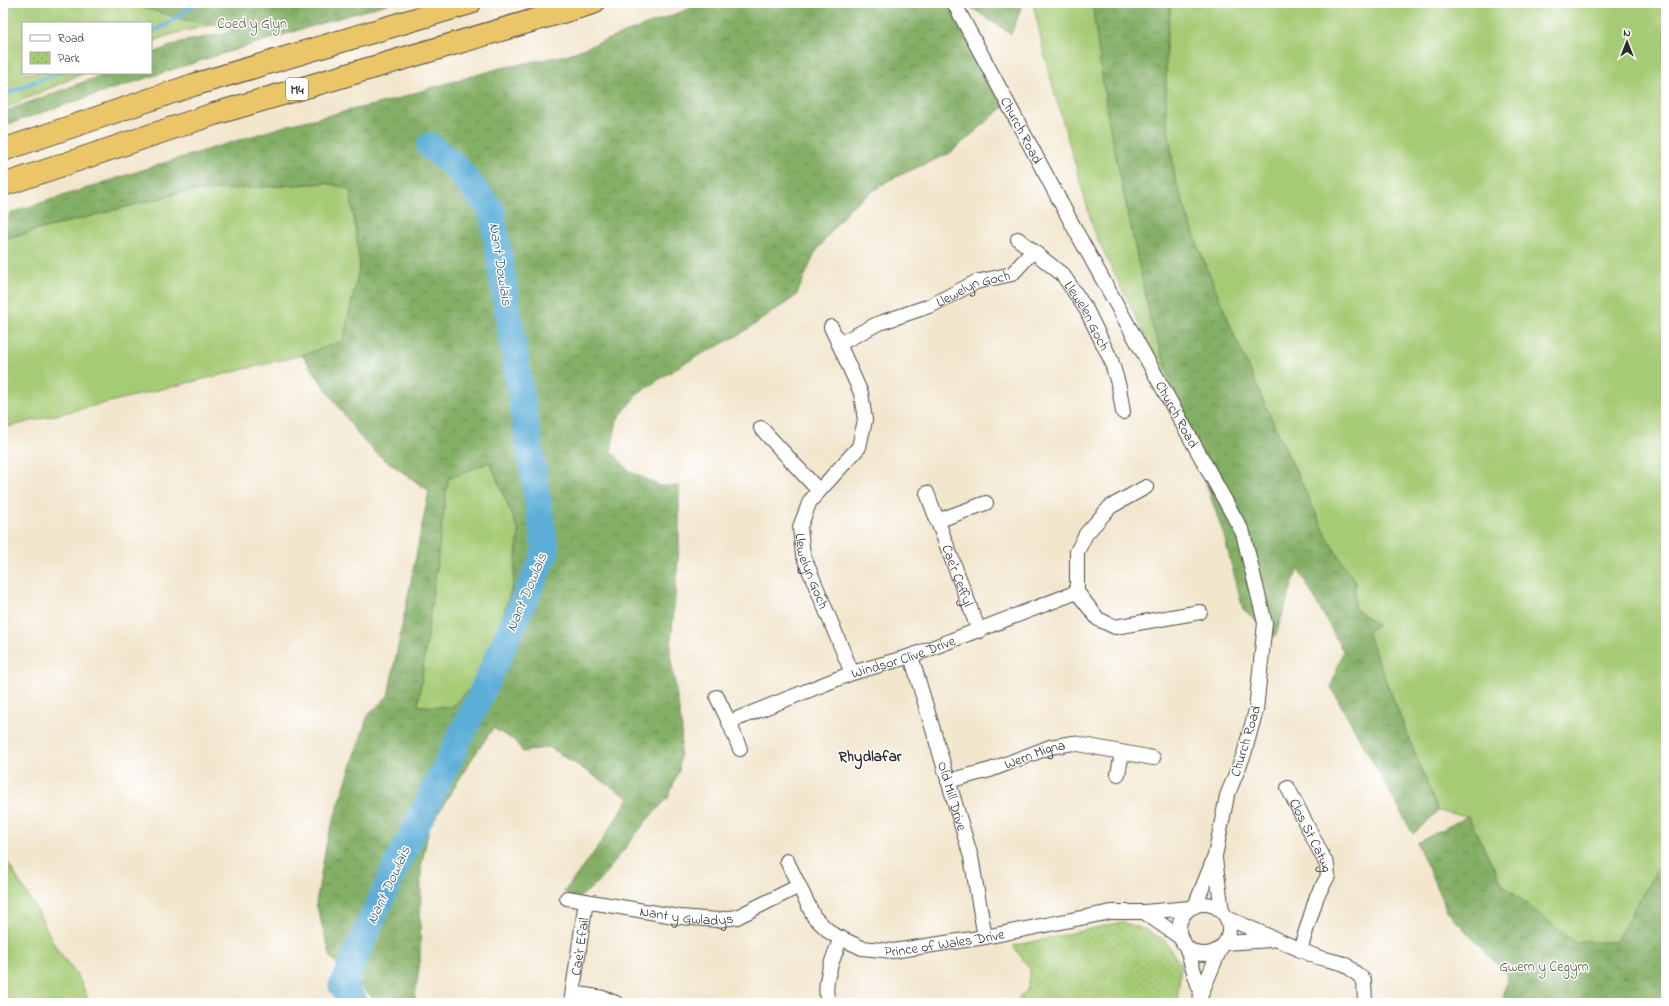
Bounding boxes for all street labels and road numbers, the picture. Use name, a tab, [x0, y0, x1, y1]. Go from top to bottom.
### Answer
road number: M4	[286, 78, 308, 100]
street label: Church Road	[994, 93, 1047, 168]
street label: Llewelyn Goch	[933, 266, 1012, 313]
street label: Llewelen Goch	[1058, 277, 1114, 355]
street label: Church Road	[1149, 378, 1203, 452]
street label: Llewelyn Goch	[789, 532, 833, 612]
street label: Cae'r Ceffyl	[935, 542, 978, 610]
street label: Windsor Clive Drive	[849, 631, 959, 685]
street label: Church Road	[1226, 703, 1267, 780]
street label: Wern Migna	[1001, 736, 1067, 776]
street label: Old Mill Drive	[931, 759, 972, 834]
street label: Clos St Catwg	[1283, 795, 1337, 873]
street label: Nant y Gwladys	[638, 901, 735, 933]
street label: Cae'r Efail	[566, 916, 595, 977]
street label: Prince of Wales Drive	[883, 924, 1007, 963]

